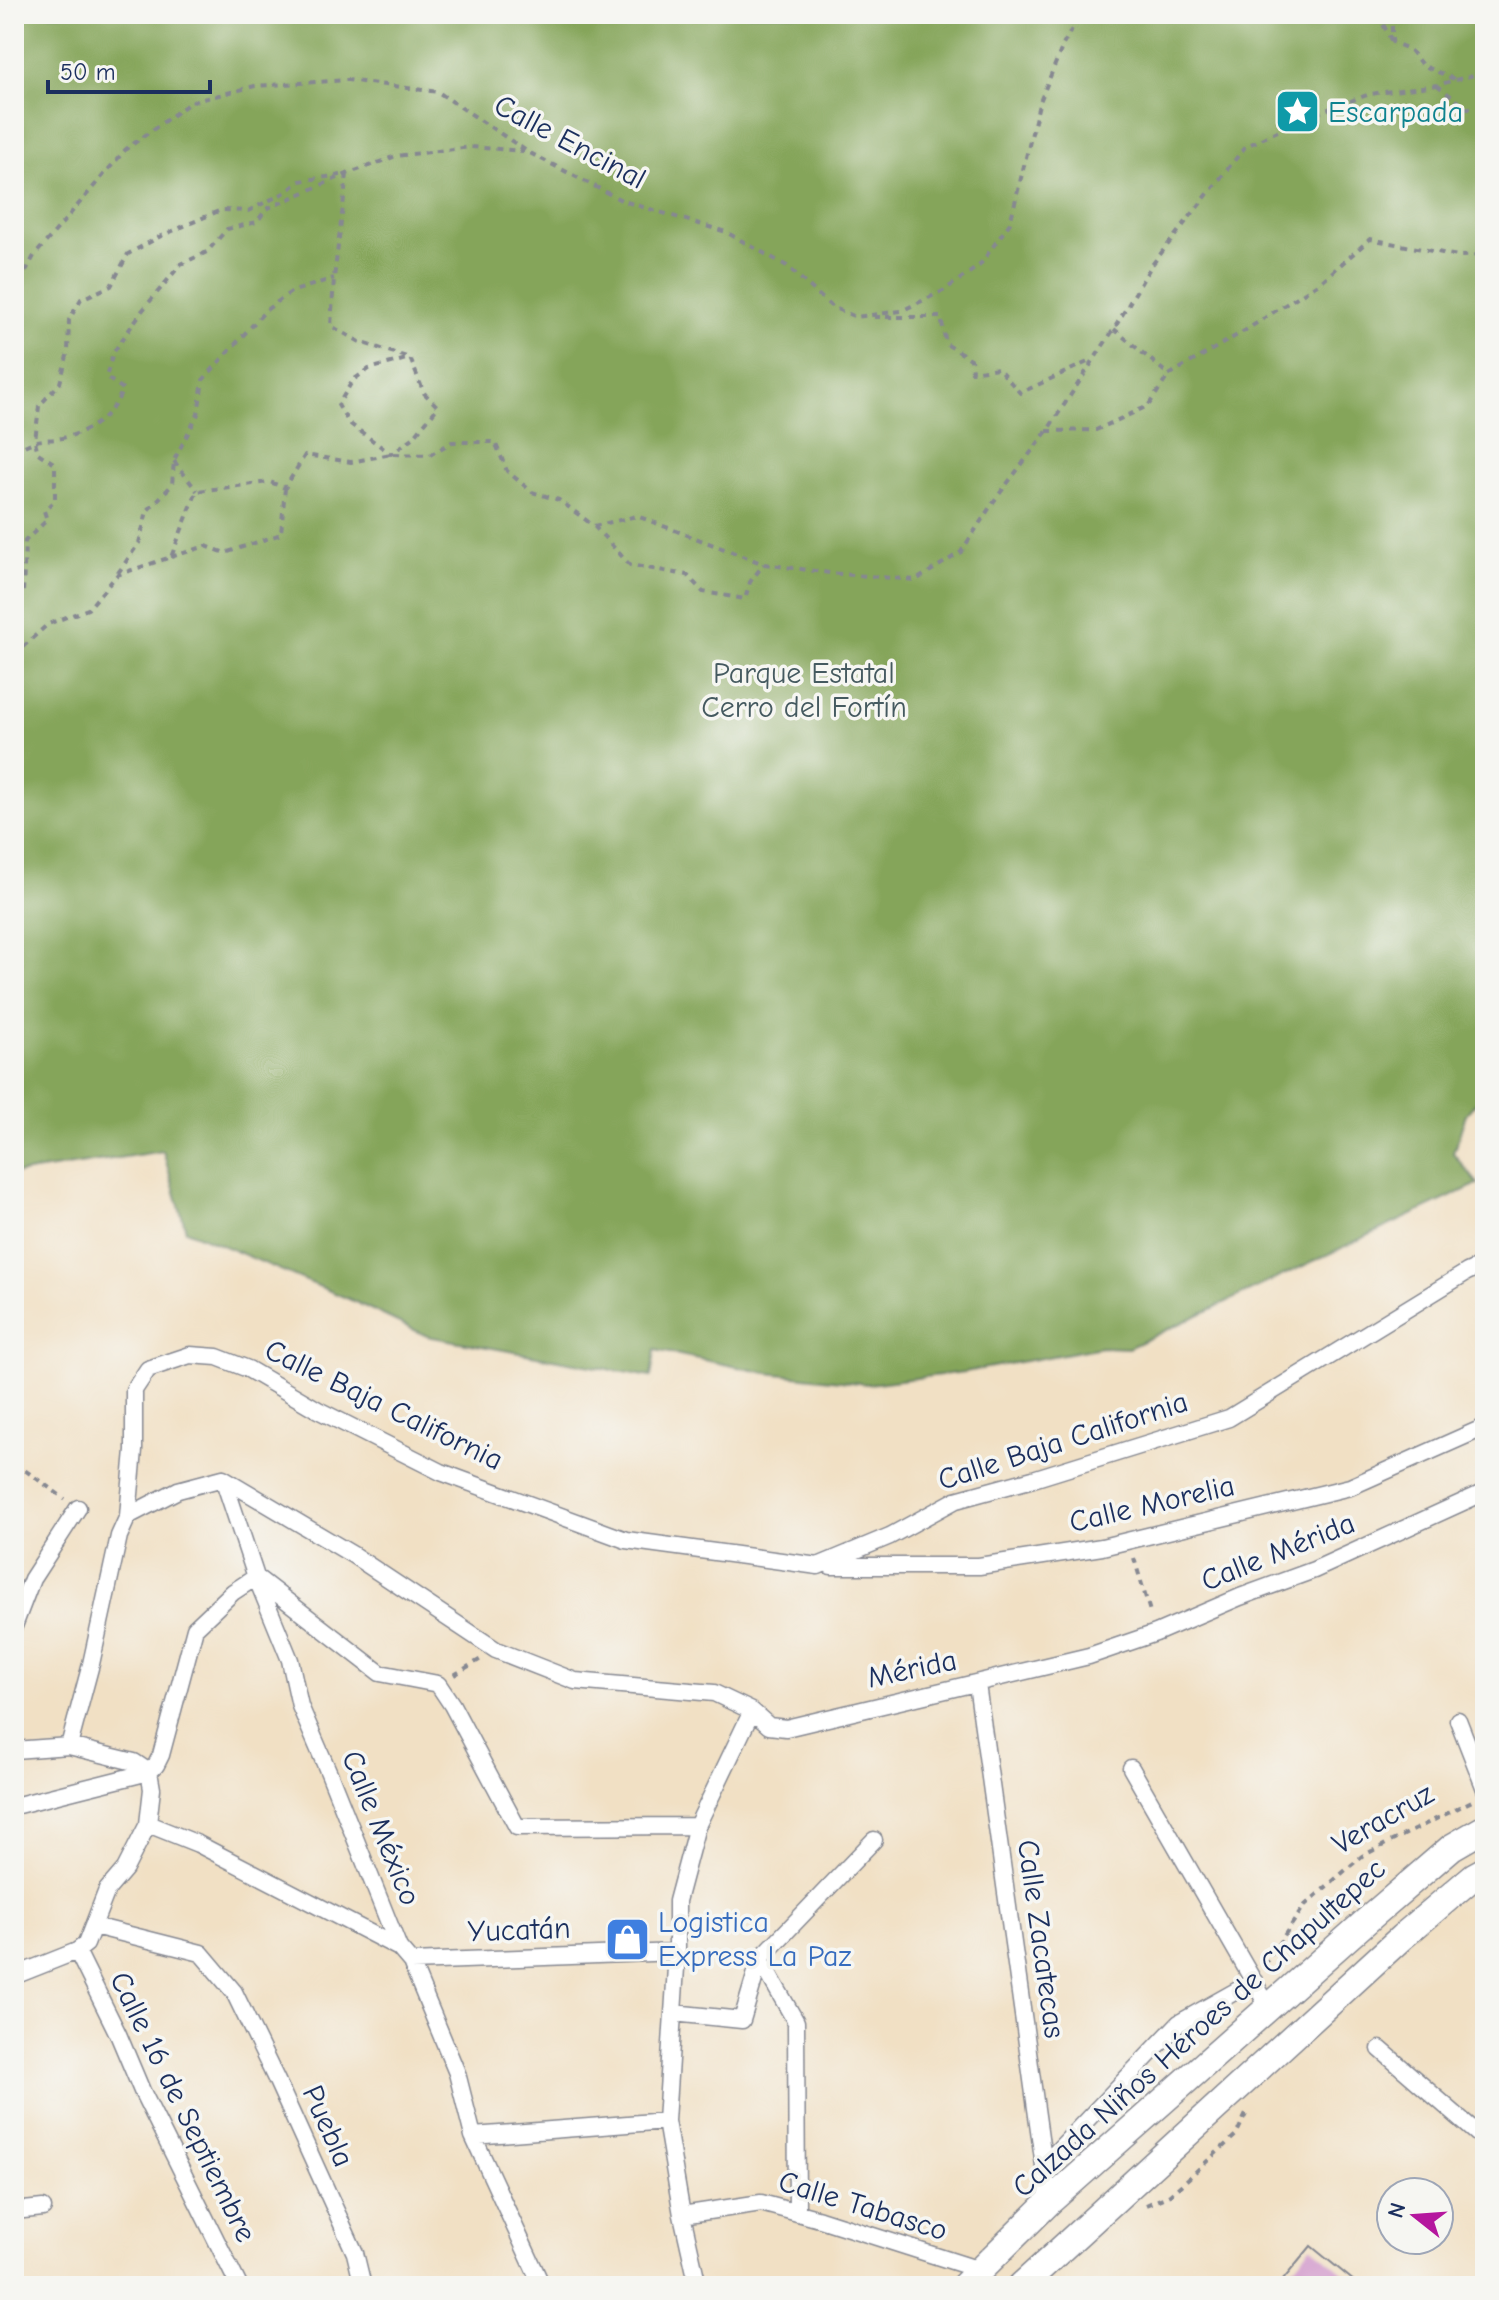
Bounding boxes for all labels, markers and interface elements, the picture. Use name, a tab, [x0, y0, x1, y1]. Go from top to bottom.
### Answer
scale bar	[48, 44, 210, 94]
text: 50 m	[60, 58, 116, 86]
street label: Calle Encinal	[488, 87, 652, 197]
place icon: Escarpada	[1273, 88, 1321, 136]
place label: Escarpada	[1328, 95, 1463, 130]
park label: Parque Estatal Cerro del Fortín	[701, 656, 907, 725]
street label: Calle Baja California	[259, 1332, 509, 1478]
street label: Calle Baja California	[934, 1384, 1192, 1498]
street label: Calle Morelia	[1066, 1468, 1238, 1540]
street label: Calle Mérida	[1196, 1505, 1360, 1599]
street label: Mérida	[864, 1642, 960, 1696]
street label: Calle México	[334, 1746, 428, 1910]
street label: Veracruz	[1326, 1776, 1440, 1862]
street label: Calle Zacatecas	[1010, 1837, 1072, 2041]
street label: Calzada Niños Héroes de Chapultepec	[1005, 1851, 1393, 2205]
place label: Logistica Express La Paz	[658, 1905, 852, 1974]
street label: Yucatán	[467, 1911, 571, 1949]
shop icon: Logistica Express La Paz	[603, 1915, 651, 1963]
street label: Calle 16 de Septiembre	[102, 1966, 264, 2248]
street label: Puebla	[295, 2080, 361, 2172]
street label: Calle Tabasco	[774, 2164, 952, 2248]
north arrow	[1375, 2176, 1455, 2256]
text: N	[1382, 2200, 1411, 2221]

